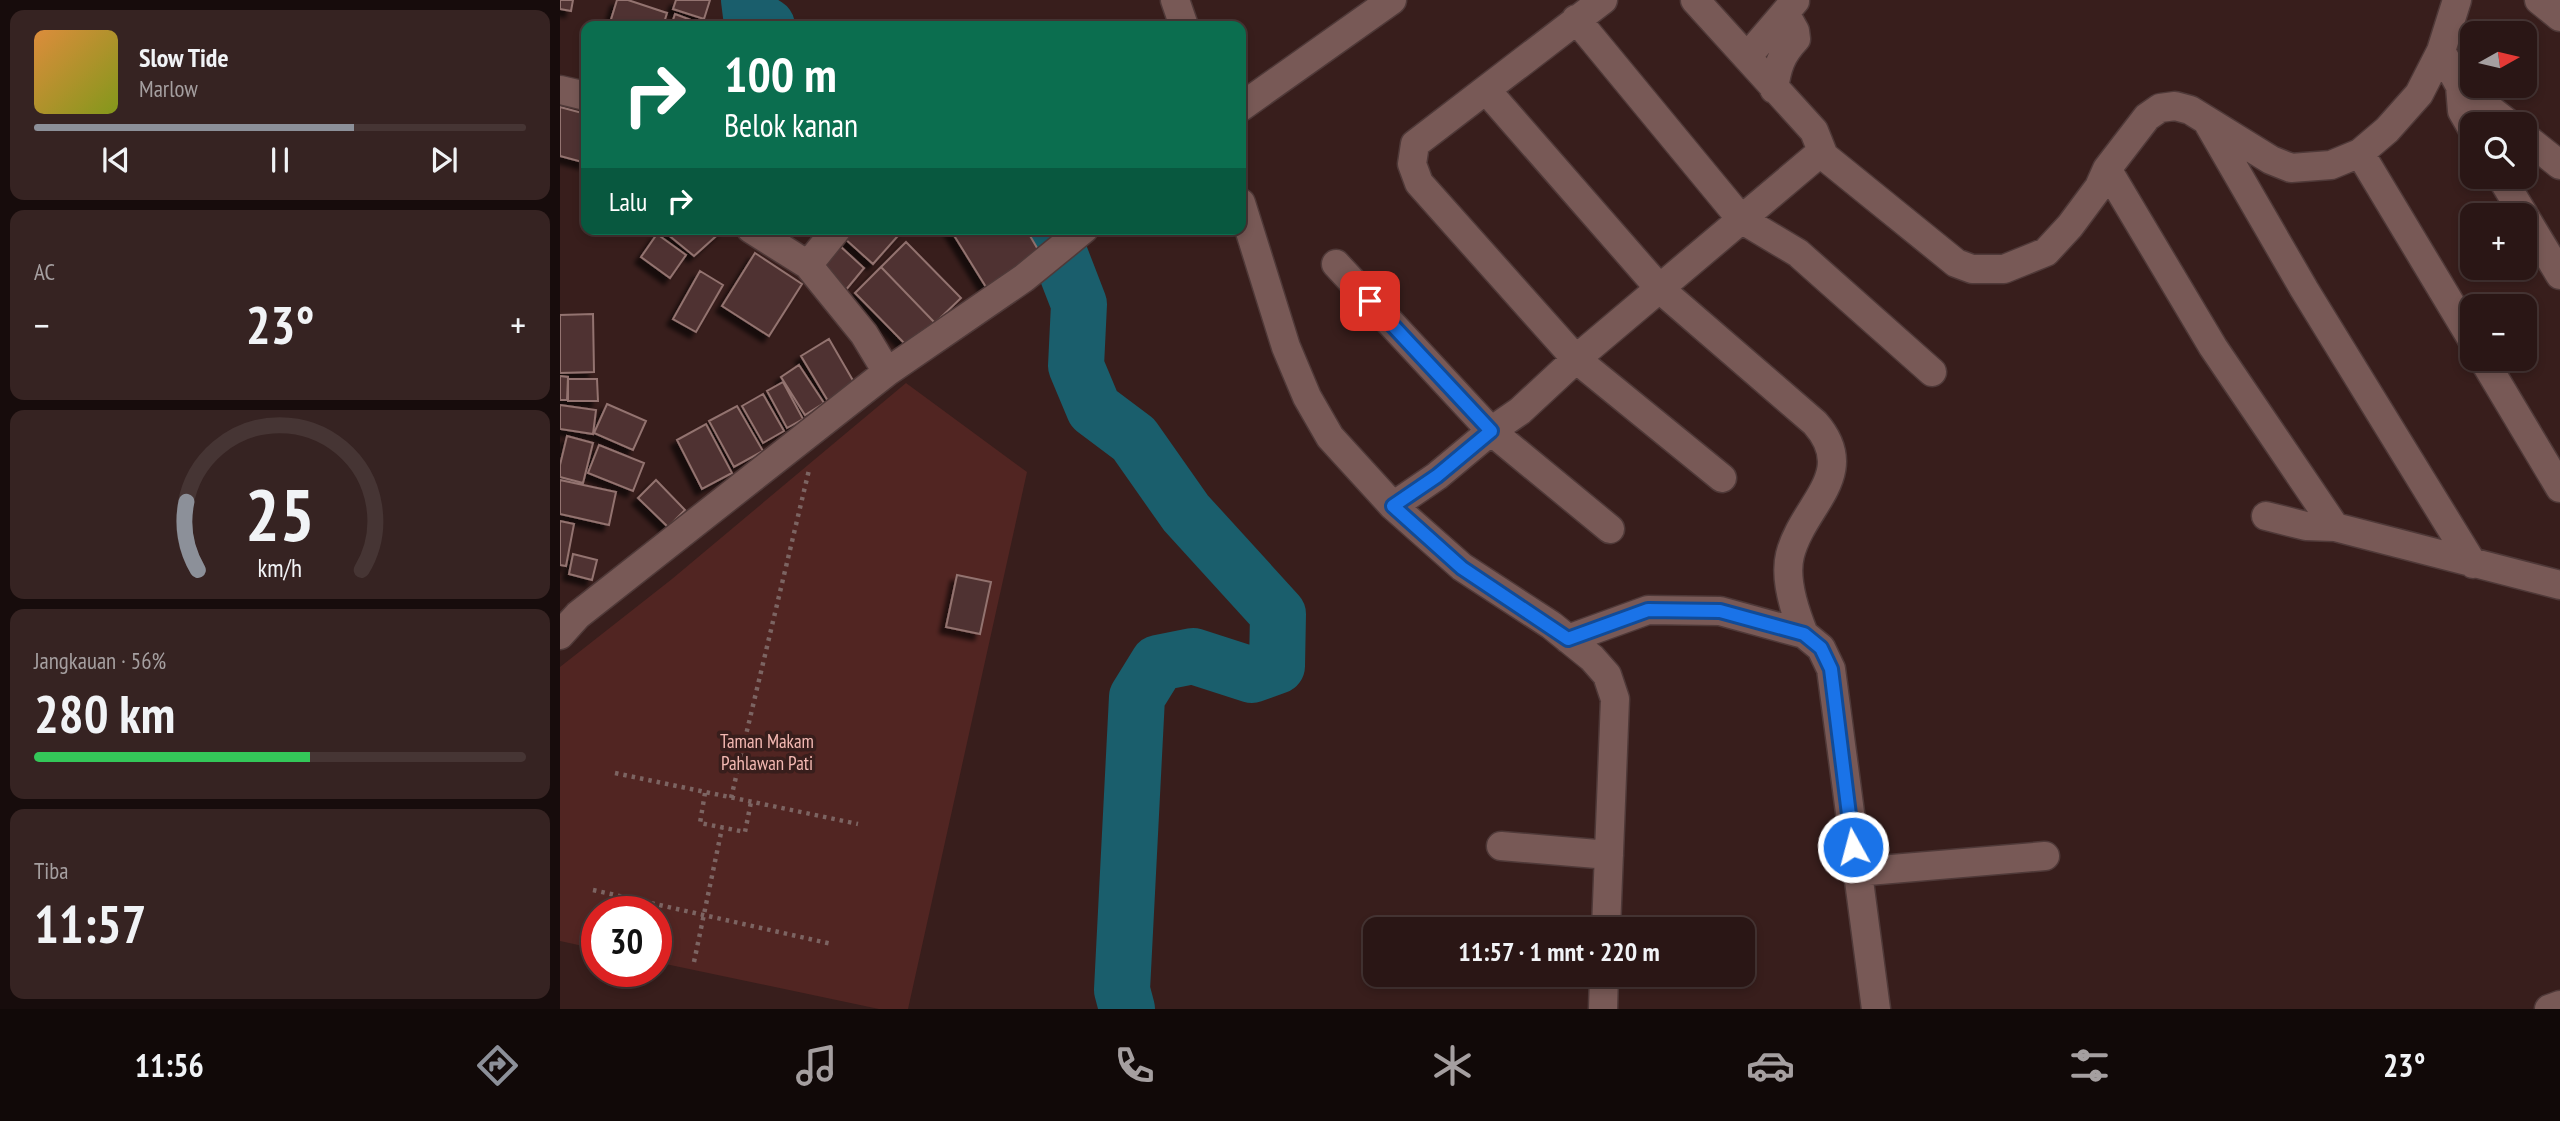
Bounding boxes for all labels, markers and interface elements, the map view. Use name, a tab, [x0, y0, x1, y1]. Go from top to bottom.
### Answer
north arrow	[2460, 21, 2538, 98]
map controls	[2460, 21, 2537, 371]
text: Slow Tide	[139, 41, 229, 74]
text: 100 m	[724, 42, 837, 106]
icon: right	[609, 49, 700, 140]
text: Marlow	[139, 74, 198, 103]
text: Belok kanan	[724, 104, 858, 146]
button: search	[2460, 112, 2537, 189]
icon: previous	[97, 141, 135, 179]
icon: pause	[261, 141, 299, 179]
icon: next	[425, 141, 463, 179]
icon: right	[661, 182, 699, 220]
text: Lalu	[609, 185, 647, 218]
button: +	[2460, 203, 2537, 280]
text: AC	[34, 257, 55, 286]
pin	[1340, 271, 1400, 331]
icon: arrive	[1351, 282, 1389, 320]
text: 23°	[246, 291, 314, 358]
button: −	[2460, 294, 2537, 371]
text: −	[34, 300, 50, 349]
text: +	[510, 300, 526, 349]
text: 25	[245, 467, 315, 561]
text: km/h	[258, 552, 302, 584]
text: Jangkauan · 56%	[34, 646, 166, 675]
text: 280 km	[34, 680, 175, 747]
park label: Taman Makam Pahlawan Pati	[720, 729, 814, 775]
position arrow	[1816, 810, 1890, 884]
text: Tiba	[34, 856, 68, 885]
text: 11:57	[34, 890, 146, 957]
speed limit sign: 30	[581, 896, 672, 987]
text: 11:57 · 1 mnt · 220 m	[1458, 935, 1660, 968]
icon: directions	[473, 1041, 522, 1090]
icon: music	[792, 1041, 841, 1090]
icon: phone	[1110, 1041, 1159, 1090]
icon: climate	[1428, 1041, 1477, 1090]
icon: car	[1746, 1041, 1795, 1090]
icon: filters	[2065, 1041, 2114, 1090]
text: 11:56	[135, 1044, 204, 1086]
text: 23°	[2383, 1044, 2425, 1086]

